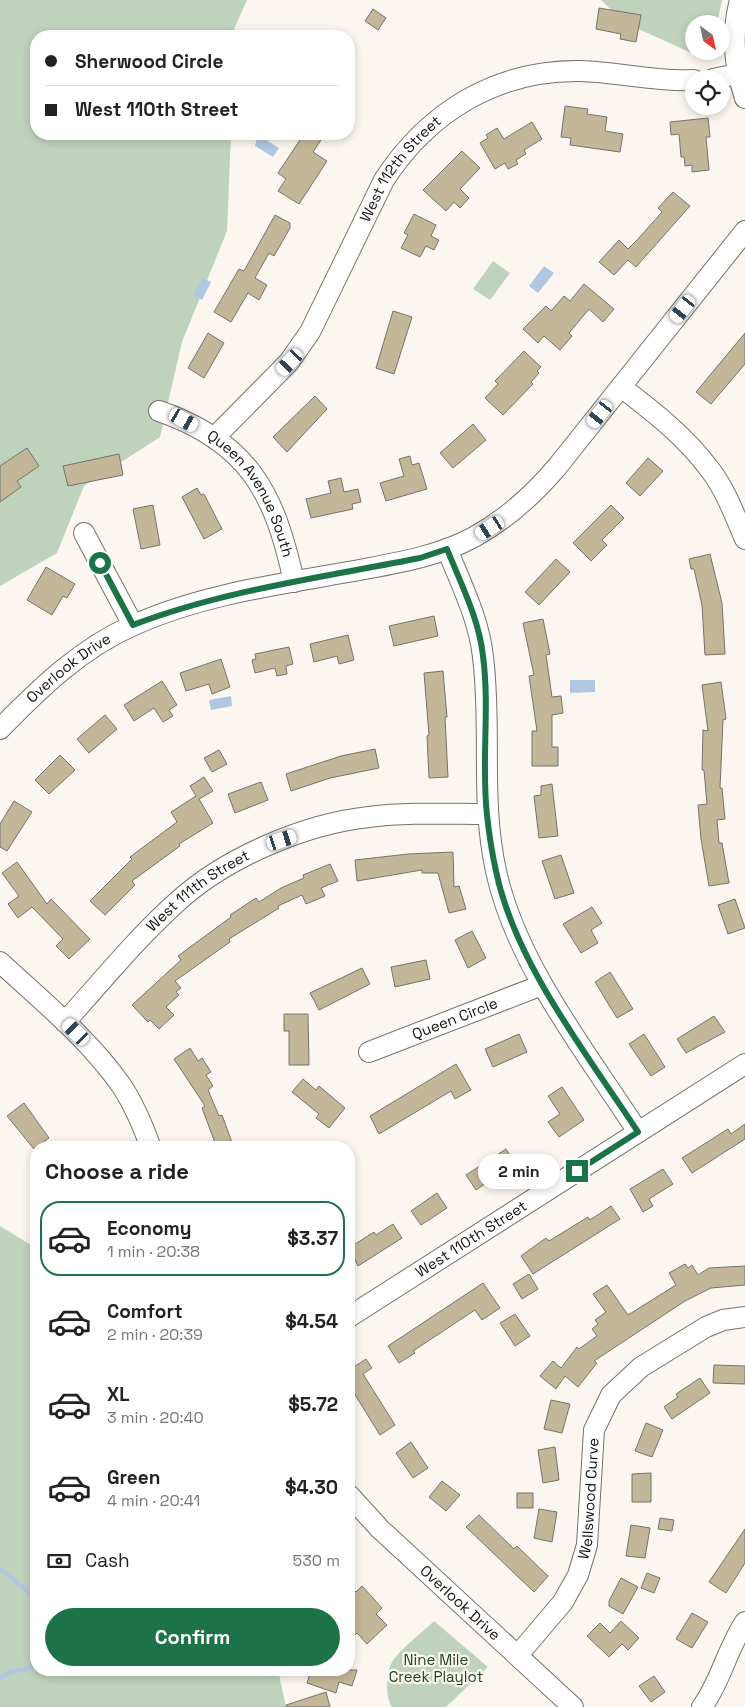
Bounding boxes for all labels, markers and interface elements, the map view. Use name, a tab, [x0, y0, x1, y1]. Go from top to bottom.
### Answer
north arrow	[685, 15, 730, 60]
map controls	[685, 15, 730, 115]
text: Sherwood Circle	[75, 49, 223, 74]
button: locate	[685, 70, 730, 115]
text: West 110th Street	[75, 97, 239, 122]
street label: West 112th Street	[355, 111, 445, 225]
car	[667, 293, 698, 325]
car	[274, 346, 305, 378]
car	[584, 398, 615, 430]
car	[167, 406, 200, 434]
street label: Queen Avenue South	[204, 426, 298, 559]
car	[473, 514, 506, 542]
route start	[89, 552, 111, 574]
street label: Overlook Drive	[22, 629, 114, 707]
car	[265, 828, 298, 852]
street label: West 111th Street	[142, 845, 253, 935]
street label: Queen Circle	[409, 993, 500, 1043]
car	[60, 1016, 91, 1048]
callout: 2 min	[477, 1154, 560, 1188]
text: Choose a ride	[45, 1157, 189, 1185]
route end	[566, 1160, 588, 1182]
text: 2 min	[498, 1161, 540, 1182]
street label: West 110th Street	[412, 1196, 530, 1281]
icon: car	[47, 1216, 92, 1261]
text: Economy	[107, 1216, 191, 1241]
text: $3.37	[287, 1226, 338, 1251]
text: 1 min · 20:38	[107, 1241, 200, 1262]
icon: car	[47, 1299, 92, 1344]
text: Comfort	[107, 1299, 183, 1324]
text: $4.54	[285, 1309, 338, 1334]
text: 2 min · 20:39	[107, 1324, 203, 1345]
icon: car	[47, 1382, 92, 1427]
text: XL	[107, 1382, 130, 1407]
text: $5.72	[288, 1392, 338, 1417]
text: 3 min · 20:40	[107, 1407, 204, 1428]
street label: Wellswood Curve	[573, 1437, 603, 1562]
icon: car	[47, 1465, 92, 1510]
text: Green	[107, 1465, 160, 1490]
text: $4.30	[285, 1475, 338, 1500]
text: 4 min · 20:41	[107, 1490, 200, 1511]
icon: cash	[45, 1547, 73, 1575]
text: Cash	[85, 1548, 130, 1573]
text: 530 m	[293, 1550, 340, 1571]
street label: Overlook Drive	[416, 1561, 505, 1644]
button: Confirm	[45, 1608, 340, 1666]
park label: Nine Mile Creek Playlot	[389, 1650, 483, 1686]

